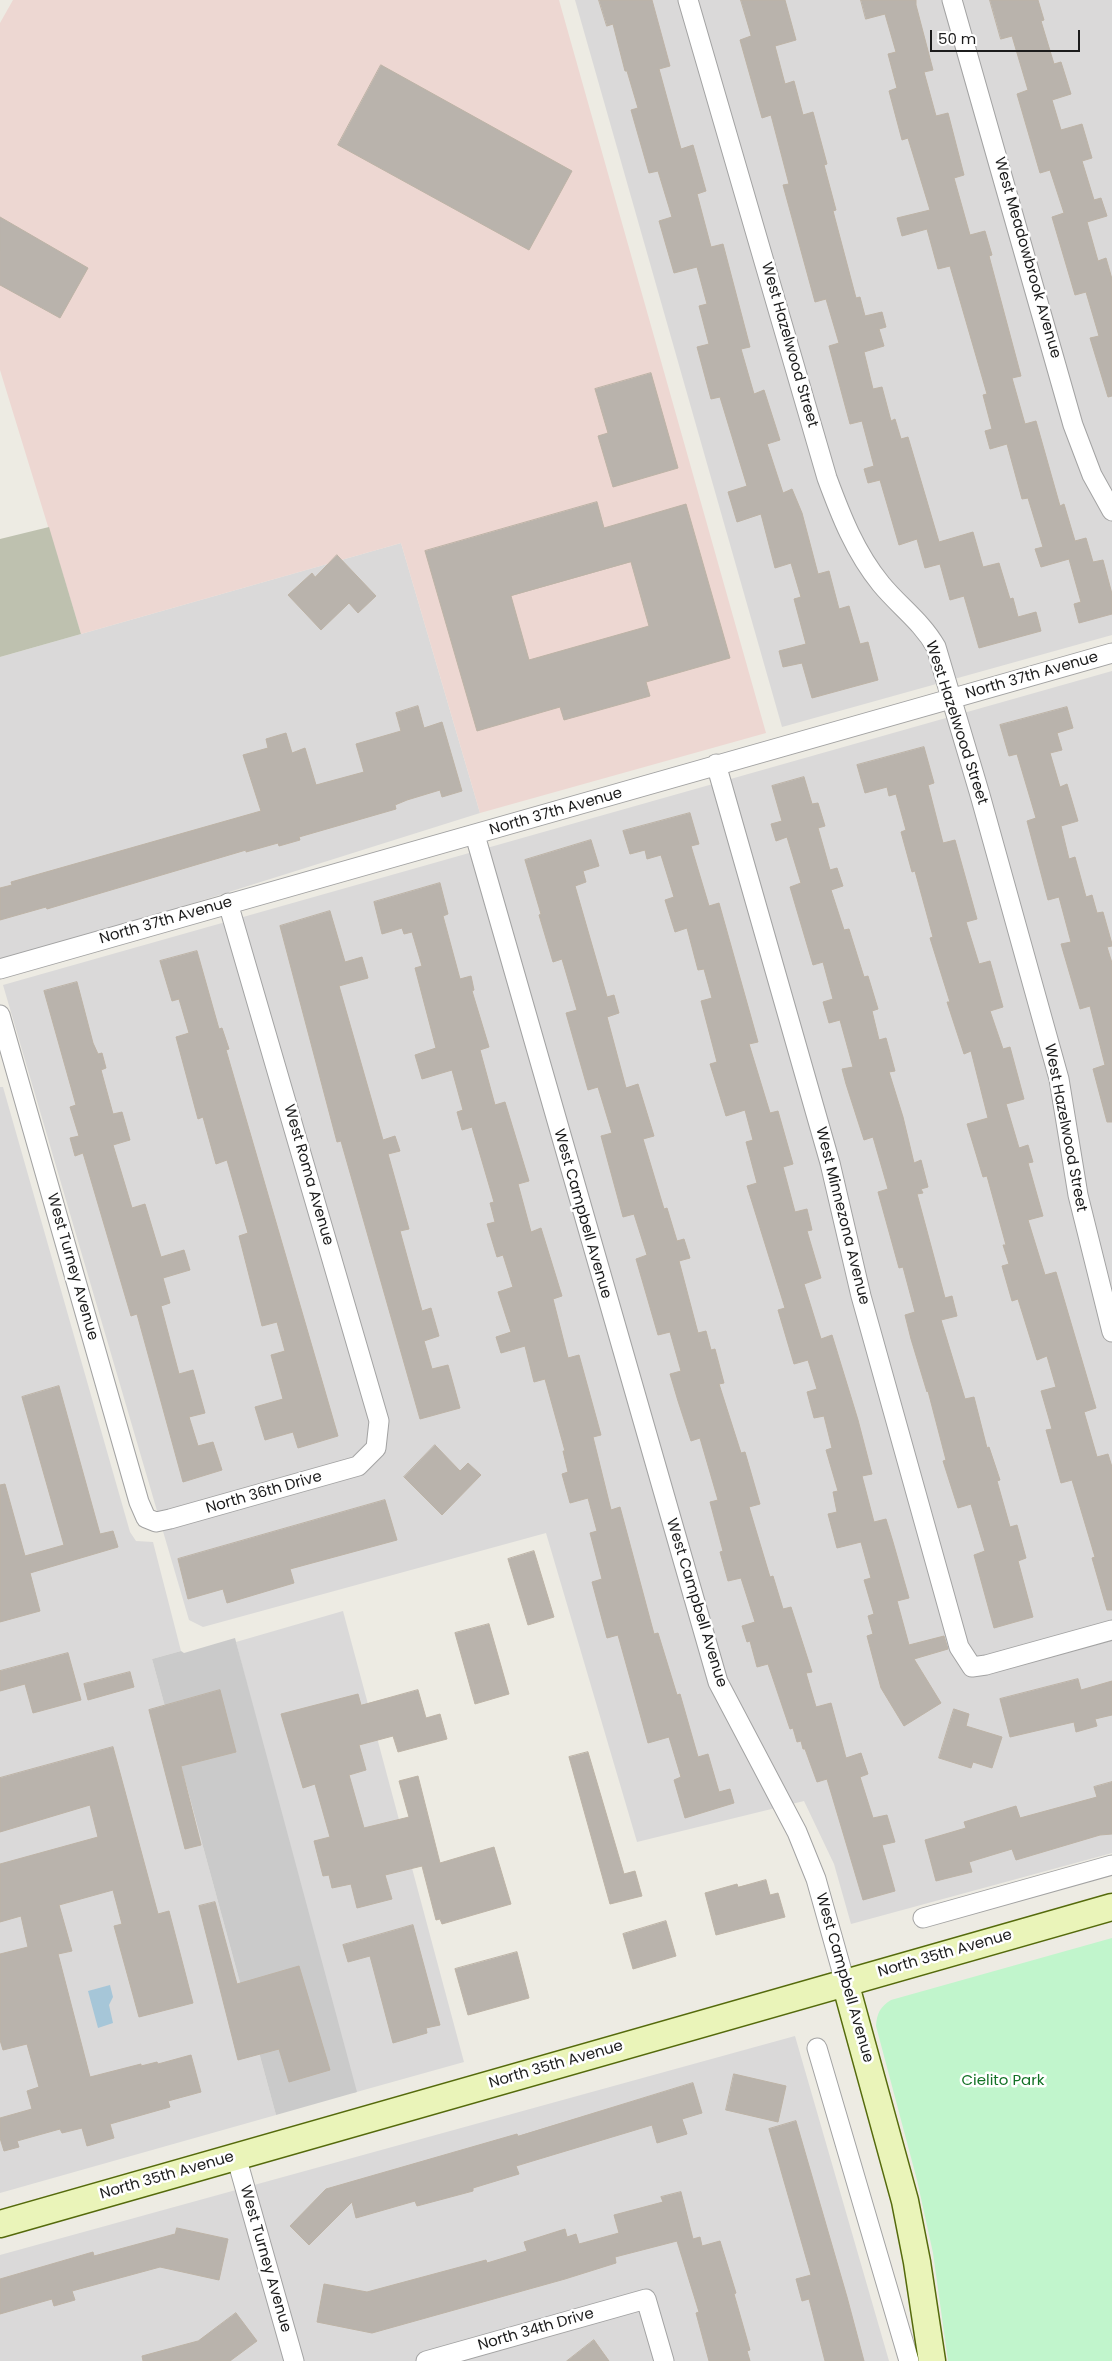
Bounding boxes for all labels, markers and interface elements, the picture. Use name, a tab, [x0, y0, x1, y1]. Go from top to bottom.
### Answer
scale bar	[932, 20, 1082, 52]
text: 50 m	[938, 28, 976, 49]
street label: West Meadowbrook Avenue	[990, 155, 1064, 361]
street label: West Hazelwood Street	[757, 260, 821, 430]
street label: West Hazelwood Street	[921, 639, 991, 807]
street label: North 37th Avenue	[964, 648, 1100, 704]
street label: North 37th Avenue	[488, 784, 624, 840]
street label: North 37th Avenue	[98, 893, 234, 949]
street label: West Hazelwood Street	[1040, 1042, 1090, 1214]
street label: West Roma Avenue	[279, 1102, 337, 1248]
street label: West Minnezona Avenue	[811, 1125, 873, 1307]
street label: West Campbell Avenue	[549, 1127, 615, 1301]
street label: West Turney Avenue	[42, 1191, 102, 1343]
street label: North 36th Drive	[204, 1468, 324, 1518]
street label: West Campbell Avenue	[662, 1516, 730, 1690]
street label: West Campbell Avenue	[811, 1891, 877, 2065]
street label: North 35th Avenue	[876, 1926, 1014, 1982]
street label: North 35th Avenue	[487, 2037, 625, 2093]
park label: Cielito Park	[961, 2072, 1045, 2090]
street label: North 35th Avenue	[98, 2148, 236, 2204]
street label: West Turney Avenue	[235, 2183, 295, 2335]
street label: North 34th Drive	[476, 2305, 596, 2355]

